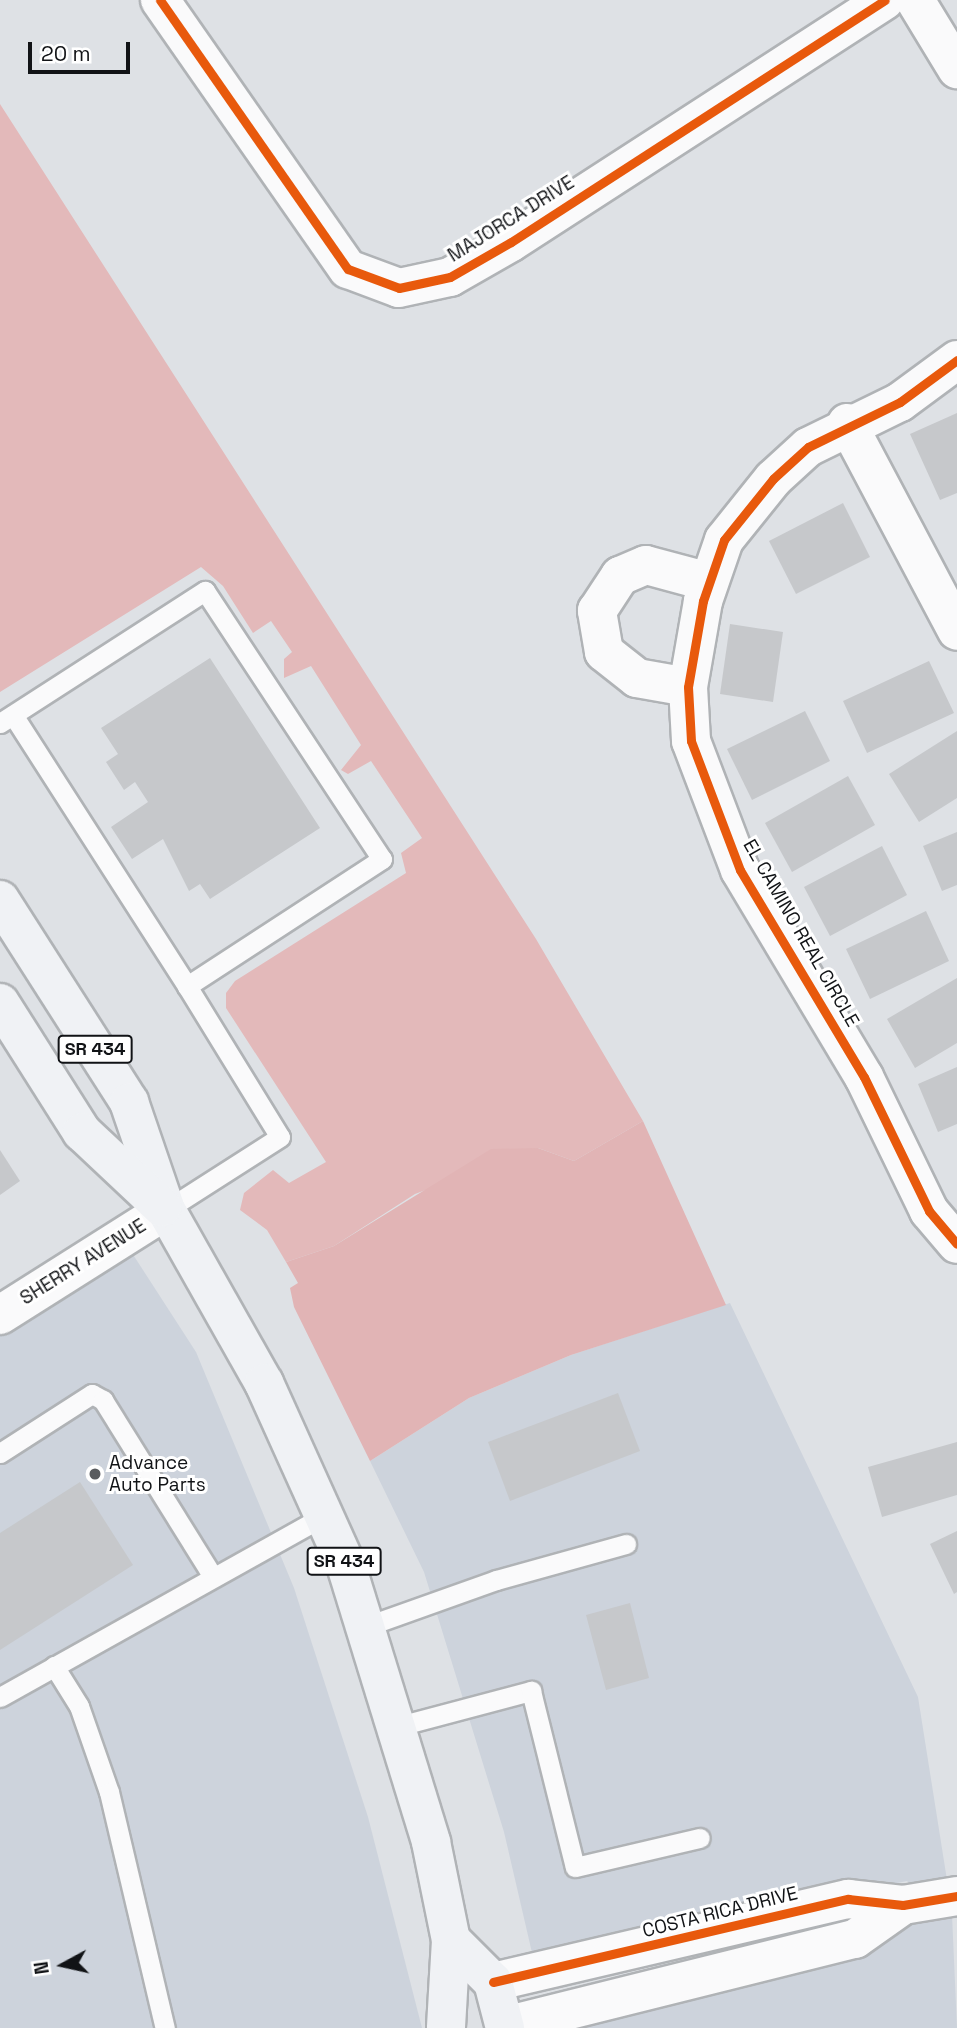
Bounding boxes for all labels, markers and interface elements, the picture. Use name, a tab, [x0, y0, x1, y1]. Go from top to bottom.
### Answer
scale bar	[32, 28, 133, 72]
text: 20 m	[41, 40, 91, 67]
street label: MAJORCA DRIVE	[444, 171, 578, 267]
street label: EL CAMINO REAL CIRCLE	[738, 835, 864, 1031]
road number: SR 434	[56, 1034, 134, 1064]
street label: SHERRY AVENUE	[16, 1214, 150, 1310]
place label: Advance Auto Parts	[109, 1452, 206, 1496]
marker: Advance Auto Parts	[87, 1466, 103, 1482]
road number: SR 434	[306, 1546, 382, 1576]
street label: COSTA RICA DRIVE	[640, 1882, 800, 1942]
north arrow	[28, 1930, 98, 2000]
text: N	[28, 1960, 55, 1976]

